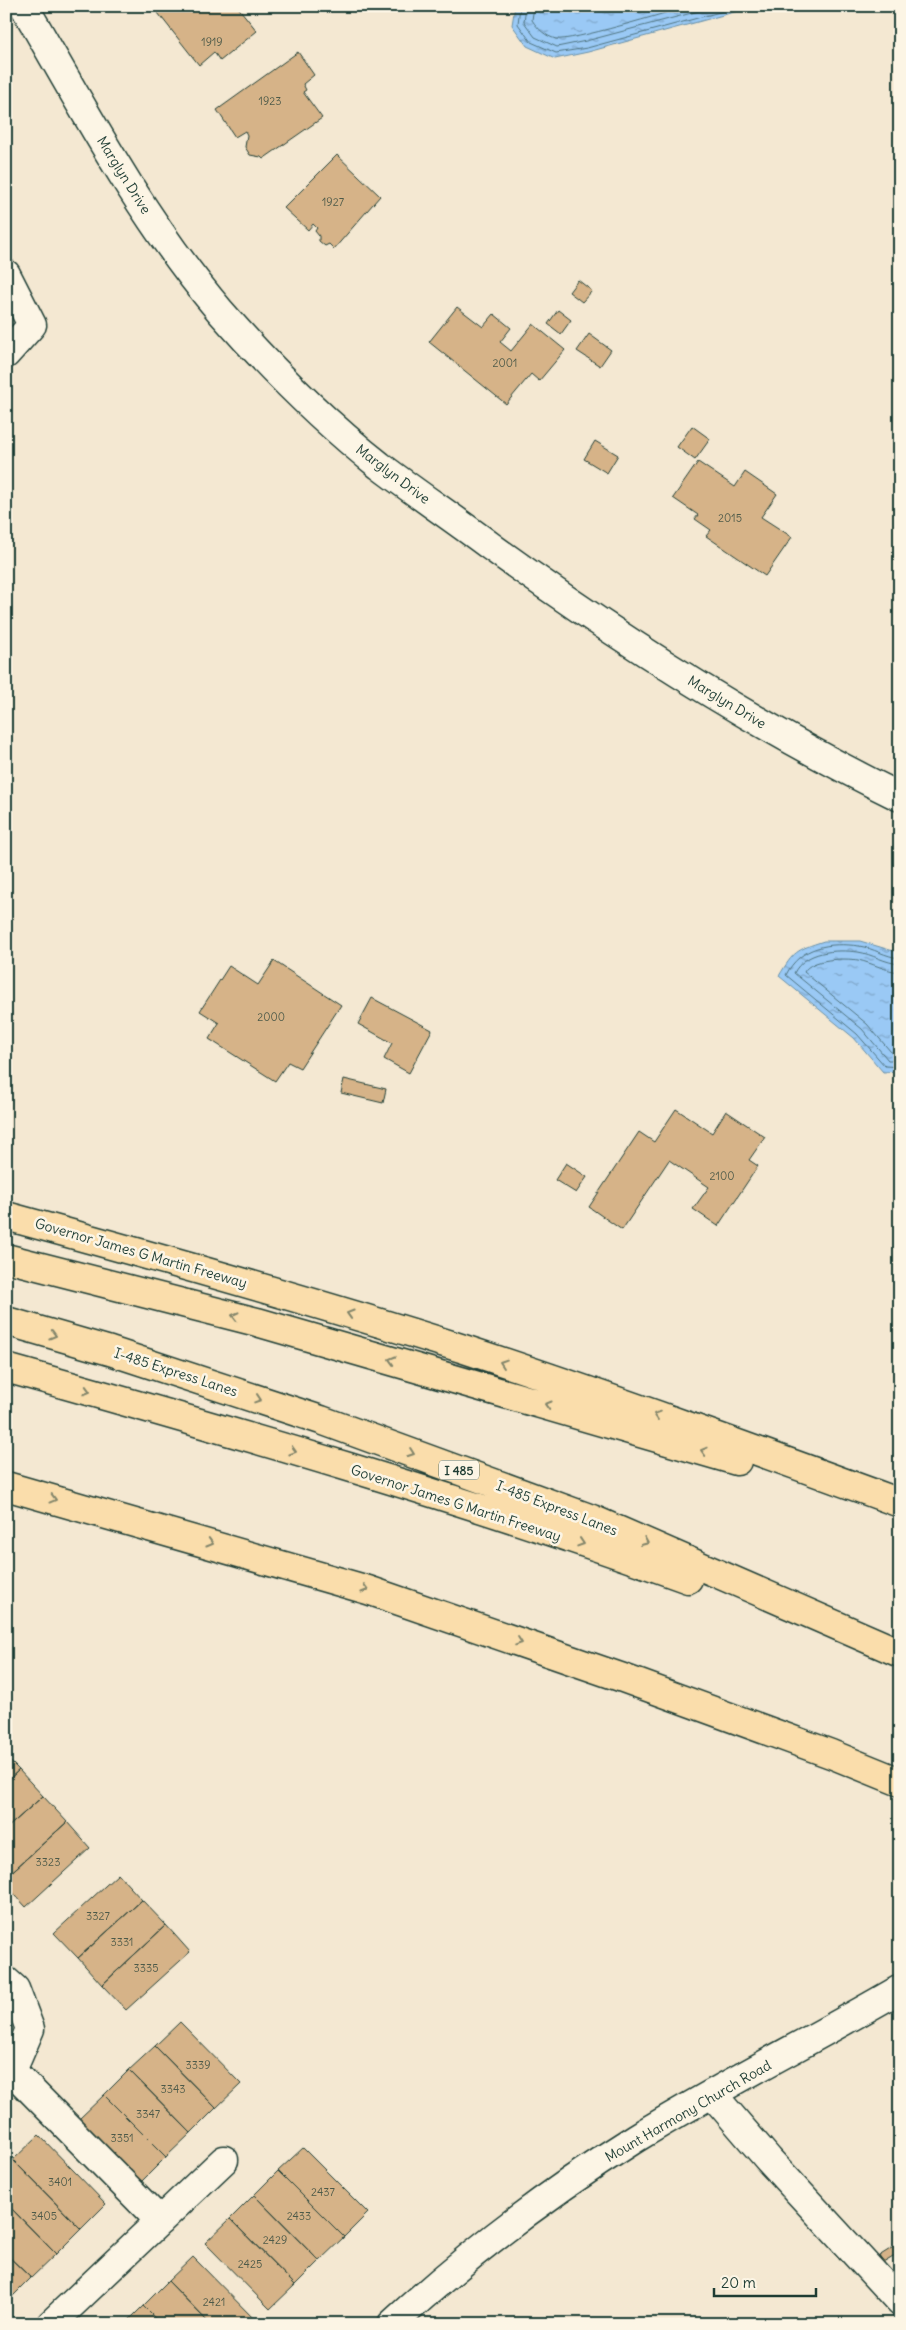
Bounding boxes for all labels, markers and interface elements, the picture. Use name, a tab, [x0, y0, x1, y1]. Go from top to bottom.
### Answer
house number: 1919	[201, 35, 223, 49]
house number: 1923	[259, 94, 281, 108]
street label: Marglyn Drive	[93, 133, 155, 217]
house number: 1927	[322, 195, 345, 209]
house number: 2001	[493, 356, 517, 370]
street label: Marglyn Drive	[352, 440, 434, 508]
house number: 2015	[718, 511, 742, 525]
street label: Marglyn Drive	[685, 672, 769, 732]
house number: 2000	[257, 1010, 285, 1024]
house number: 2100	[710, 1169, 734, 1183]
street label: Governor James G Martin Freeway	[33, 1214, 249, 1292]
one-way arrow	[346, 1310, 355, 1320]
one-way arrow	[231, 1311, 240, 1322]
one-way arrow	[49, 1329, 57, 1339]
street label: I-485 Express Lanes	[112, 1344, 240, 1400]
one-way arrow	[388, 1355, 396, 1365]
one-way arrow	[499, 1358, 507, 1368]
one-way arrow	[82, 1385, 90, 1395]
one-way arrow	[253, 1394, 262, 1404]
one-way arrow	[544, 1400, 553, 1410]
one-way arrow	[653, 1410, 661, 1420]
one-way arrow	[289, 1446, 297, 1456]
one-way arrow	[699, 1446, 708, 1457]
one-way arrow	[407, 1447, 415, 1457]
street label: Governor James G Martin Freeway	[349, 1460, 563, 1546]
road number: I 485	[439, 1460, 479, 1480]
street label: I-485 Express Lanes	[494, 1477, 620, 1539]
one-way arrow	[49, 1493, 58, 1504]
one-way arrow	[640, 1536, 649, 1547]
one-way arrow	[577, 1537, 585, 1547]
one-way arrow	[205, 1538, 213, 1548]
one-way arrow	[361, 1584, 369, 1594]
one-way arrow	[514, 1637, 523, 1647]
house number: 3323	[36, 1855, 60, 1869]
house number: 3327	[86, 1909, 111, 1923]
house number: 3331	[111, 1935, 134, 1949]
house number: 3335	[133, 1961, 159, 1975]
street label: Mount Harmony Church Road	[602, 2056, 774, 2166]
house number: 3339	[185, 2058, 211, 2072]
house number: 3343	[160, 2082, 186, 2096]
house number: 3347	[136, 2107, 161, 2121]
house number: 3351	[110, 2131, 134, 2145]
house number: 3401	[48, 2175, 72, 2189]
house number: 2437	[311, 2185, 336, 2199]
house number: 3405	[31, 2209, 57, 2223]
house number: 2433	[287, 2209, 311, 2223]
house number: 2429	[263, 2233, 287, 2247]
house number: 2425	[238, 2257, 262, 2271]
scale bar	[714, 2265, 816, 2297]
text: 20 m	[721, 2273, 756, 2292]
house number: 2421	[203, 2295, 225, 2309]

